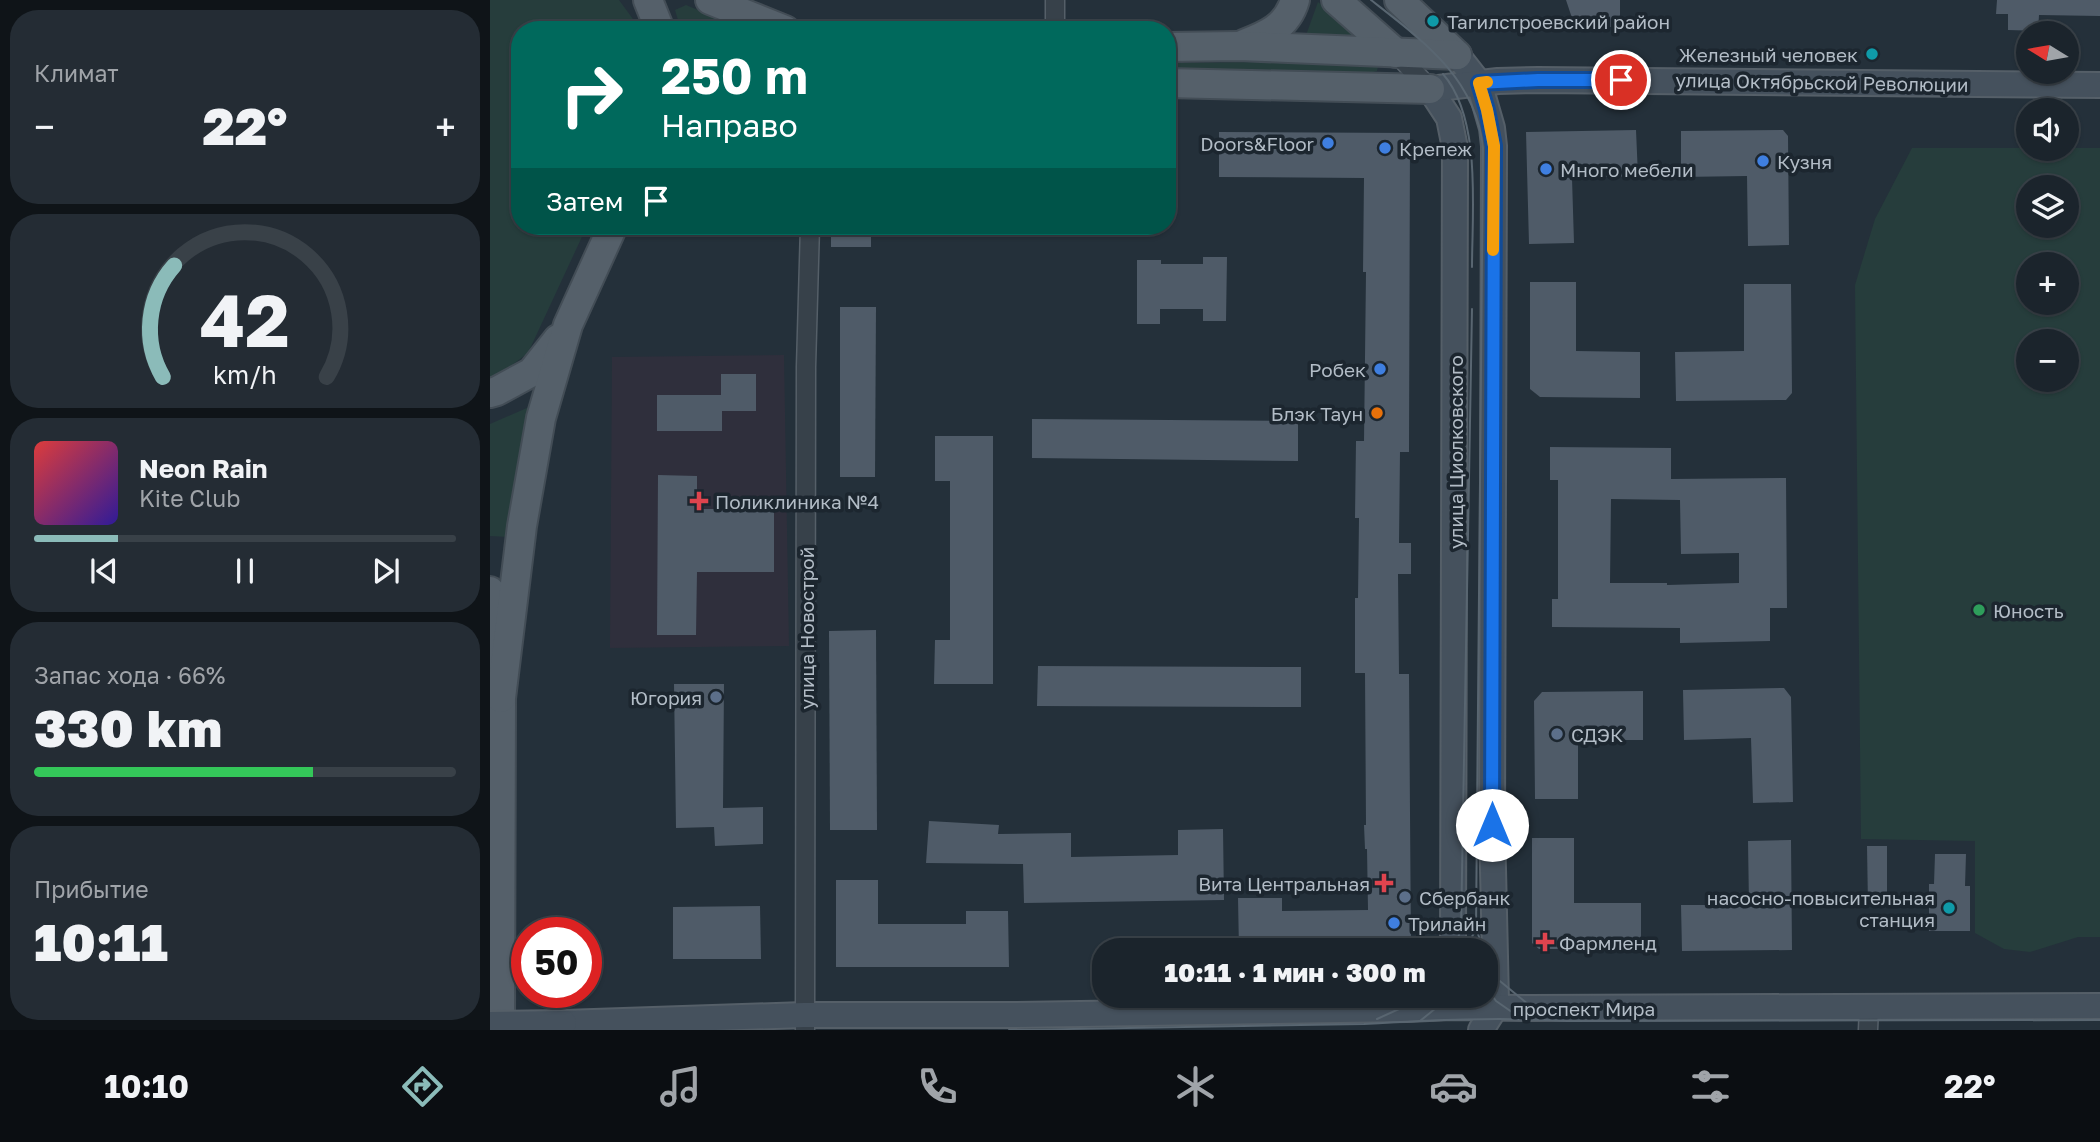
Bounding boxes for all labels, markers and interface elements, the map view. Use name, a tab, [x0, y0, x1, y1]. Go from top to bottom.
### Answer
place label: Тагилстроевский район	[1447, 10, 1670, 33]
marker: Тагилстроевский район	[1425, 13, 1441, 29]
north arrow	[2016, 21, 2079, 84]
map controls	[2016, 21, 2079, 392]
place label: Железный человек	[1679, 43, 1858, 66]
text: 250 m	[661, 46, 808, 105]
marker: Железный человек	[1864, 46, 1880, 62]
icon: right	[546, 49, 637, 140]
pin	[1591, 50, 1651, 110]
text: Климат	[34, 59, 119, 87]
icon: arrive	[1602, 61, 1640, 99]
street label: улица Октябрьской Революции	[1675, 68, 1969, 96]
text: 22°	[203, 94, 287, 156]
button: sound	[2016, 98, 2079, 161]
text: −	[34, 104, 55, 149]
text: +	[435, 104, 456, 149]
text: Направо	[661, 106, 798, 144]
place label: Doors&Floor	[1200, 132, 1315, 155]
marker: Doors&Floor	[1320, 135, 1336, 151]
place label: Крепеж	[1399, 137, 1472, 160]
marker: Крепеж	[1377, 140, 1393, 156]
place label: Кузня	[1777, 150, 1832, 173]
marker: Кузня	[1755, 153, 1771, 169]
place label: Много мебели	[1560, 158, 1694, 181]
marker: Много мебели	[1538, 161, 1554, 177]
button: layers	[2016, 175, 2079, 238]
icon: arrive	[637, 182, 675, 220]
text: Затем	[546, 186, 623, 217]
button: +	[2016, 252, 2079, 315]
text: 42	[200, 276, 290, 363]
button: −	[2016, 329, 2079, 392]
street label: улица Циолковского	[1444, 355, 1467, 549]
place label: Робек	[1309, 358, 1366, 381]
text: km/h	[213, 359, 277, 390]
marker: Робек	[1372, 361, 1388, 377]
place label: Блэк Таун	[1271, 402, 1363, 425]
marker: Блэк Таун	[1369, 405, 1385, 421]
text: Neon Rain	[139, 453, 268, 484]
text: Kite Club	[139, 484, 240, 512]
place label: Поликлиника №4	[715, 490, 879, 513]
marker: Поликлиника №4	[689, 491, 709, 511]
street label: улица Новострой	[795, 547, 818, 709]
icon: previous	[85, 552, 123, 590]
icon: pause	[226, 552, 264, 590]
icon: next	[367, 552, 405, 590]
place label: Юность	[1993, 599, 2064, 622]
marker: Юность	[1971, 602, 1987, 618]
text: Запас хода · 66%	[34, 661, 225, 689]
place label: Югория	[630, 686, 702, 709]
marker: Югория	[708, 689, 724, 705]
text: 330 km	[34, 696, 222, 758]
place label: СДЭК	[1571, 723, 1623, 746]
marker: СДЭК	[1549, 726, 1565, 742]
position arrow	[1455, 788, 1529, 862]
place label: Вита Центральная	[1198, 872, 1370, 895]
text: Прибытие	[34, 875, 149, 903]
marker: Вита Центральная	[1376, 875, 1392, 891]
place label: Сбербанк	[1419, 886, 1511, 909]
place label: насосно-повысительная станция	[1707, 886, 1935, 931]
marker: Сбербанк	[1397, 889, 1413, 905]
marker: насосно-повысительная станция	[1941, 900, 1957, 916]
text: 10:11	[34, 910, 168, 972]
place label: Трилайн	[1408, 912, 1486, 935]
marker: Трилайн	[1386, 915, 1402, 931]
speed limit sign: 50	[511, 917, 602, 1008]
place label: Фармленд	[1559, 931, 1657, 954]
marker: Фармленд	[1537, 934, 1553, 950]
text: 10:11 · 1 мин · 300 m	[1164, 957, 1426, 988]
street label: проспект Мира	[1513, 997, 1655, 1020]
icon: directions	[398, 1062, 447, 1111]
icon: music	[656, 1062, 705, 1111]
icon: phone	[913, 1062, 962, 1111]
icon: climate	[1171, 1062, 1220, 1111]
icon: car	[1429, 1062, 1478, 1111]
icon: filters	[1686, 1062, 1735, 1111]
text: 10:10	[104, 1067, 189, 1105]
text: 22°	[1944, 1067, 1996, 1105]

